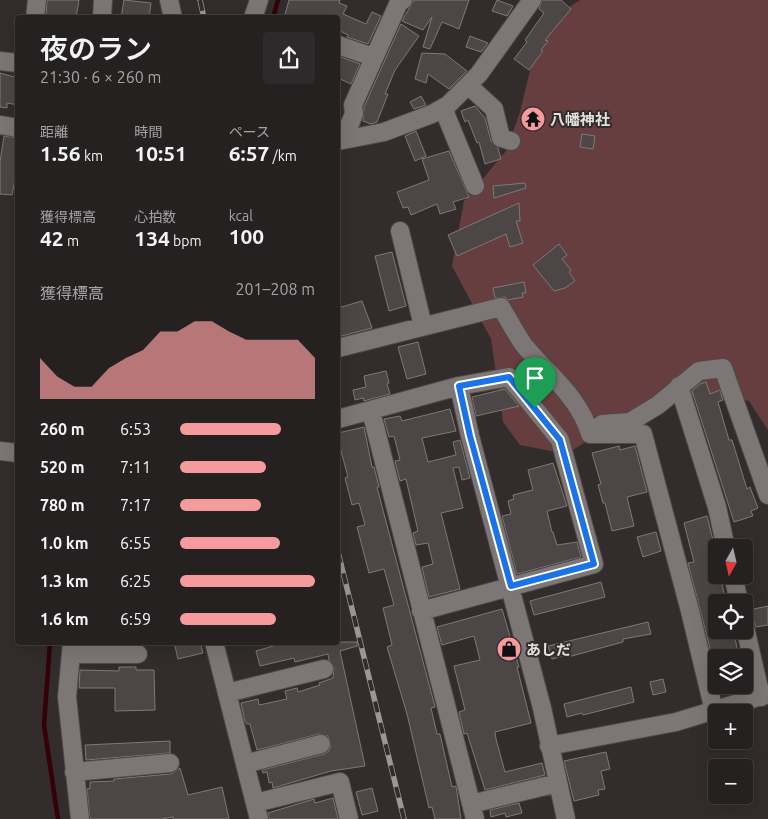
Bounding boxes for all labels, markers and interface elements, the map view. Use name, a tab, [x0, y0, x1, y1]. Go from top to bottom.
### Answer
button: share	[263, 32, 315, 84]
text: 夜のラン	[40, 33, 152, 64]
text: 21:30 · 6 × 260 m	[40, 68, 161, 86]
temple icon: 八幡神社	[520, 106, 546, 132]
place label: 八幡神社	[550, 111, 610, 128]
text: 距離	[40, 124, 68, 140]
text: 時間	[134, 124, 162, 140]
text: ペース	[229, 124, 270, 140]
text: 1.56	[40, 141, 81, 165]
text: 10:51	[134, 141, 187, 165]
text: 6:57	[229, 141, 269, 165]
text: km	[81, 148, 103, 164]
text: /km	[269, 148, 297, 164]
text: kcal	[229, 208, 253, 224]
text: 獲得標高	[40, 209, 96, 225]
text: 心拍数	[134, 209, 176, 225]
text: 100	[229, 224, 264, 248]
text: 42	[40, 226, 64, 250]
text: 134	[134, 226, 170, 250]
text: m	[64, 233, 79, 249]
text: bpm	[170, 233, 202, 249]
text: 201–208 m	[235, 280, 315, 298]
text: 獲得標高	[40, 284, 104, 302]
pin	[514, 357, 556, 408]
icon: arrive	[521, 364, 549, 392]
text: 260 m	[40, 420, 85, 438]
text: 6:53	[120, 420, 151, 438]
text: 520 m	[40, 458, 85, 476]
text: 7:11	[120, 458, 151, 476]
text: 780 m	[40, 496, 85, 514]
text: 7:17	[120, 496, 151, 514]
text: 1.0 km	[40, 534, 89, 552]
text: 6:55	[120, 534, 151, 552]
north arrow	[708, 539, 752, 584]
map controls	[708, 539, 753, 804]
text: 1.3 km	[40, 572, 89, 590]
text: 6:25	[120, 572, 151, 590]
button: locate	[708, 594, 753, 639]
text: 1.6 km	[40, 610, 89, 628]
text: 6:59	[120, 610, 151, 628]
shop icon: あしだ	[496, 636, 522, 662]
place label: あしだ	[526, 641, 571, 658]
button: layers	[708, 649, 753, 694]
button: +	[708, 704, 753, 749]
button: −	[708, 759, 753, 804]

